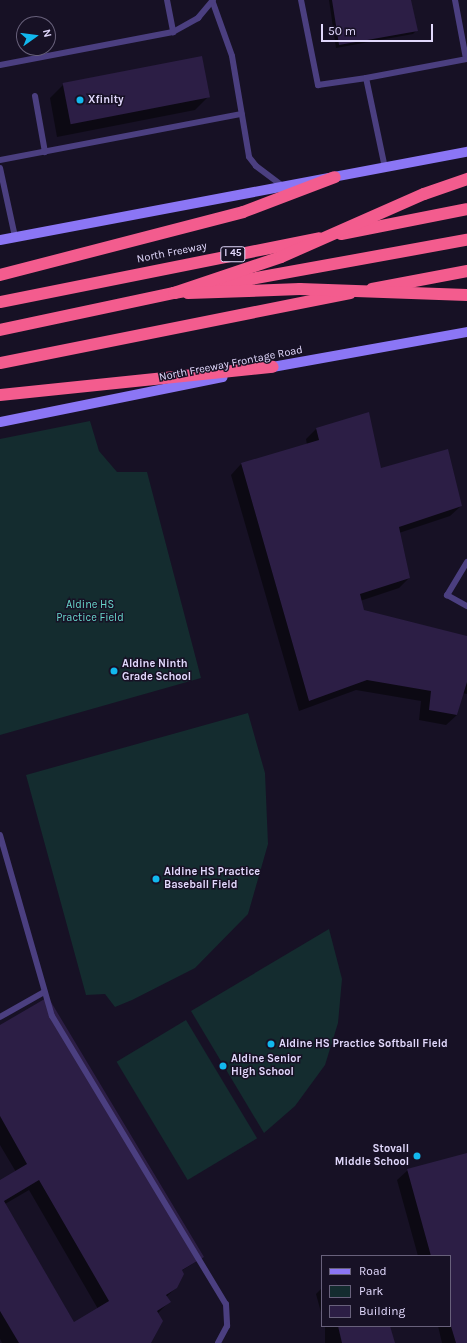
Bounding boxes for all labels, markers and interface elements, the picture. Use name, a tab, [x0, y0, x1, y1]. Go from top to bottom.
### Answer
north arrow	[16, 16, 56, 56]
scale bar	[323, 16, 435, 42]
text: 50 m	[328, 24, 356, 38]
text: N	[40, 28, 54, 39]
place label: Xfinity	[88, 93, 124, 107]
marker: Xfinity	[75, 95, 85, 105]
street label: North Freeway	[136, 240, 208, 266]
road number: I 45	[220, 246, 246, 262]
street label: North Freeway Frontage Road	[158, 344, 304, 384]
park label: Aldine HS Practice Field	[56, 599, 124, 625]
place label: Aldine Ninth Grade School	[122, 658, 191, 684]
marker: Aldine Ninth Grade School	[109, 666, 119, 676]
place label: Aldine HS Practice Baseball Field	[164, 866, 260, 892]
marker: Aldine HS Practice Baseball Field	[151, 874, 161, 884]
place label: Aldine HS Practice Softball Field	[279, 1037, 448, 1051]
marker: Aldine HS Practice Softball Field	[266, 1039, 276, 1049]
place label: Aldine Senior High School	[231, 1053, 301, 1079]
marker: Aldine Senior High School	[218, 1061, 228, 1071]
place label: Stovall Middle School	[335, 1143, 409, 1169]
marker: Stovall Middle School	[412, 1151, 422, 1161]
legend	[321, 1255, 451, 1327]
text: Road	[359, 1264, 387, 1278]
text: Park	[359, 1284, 383, 1298]
text: Building	[359, 1304, 405, 1318]

